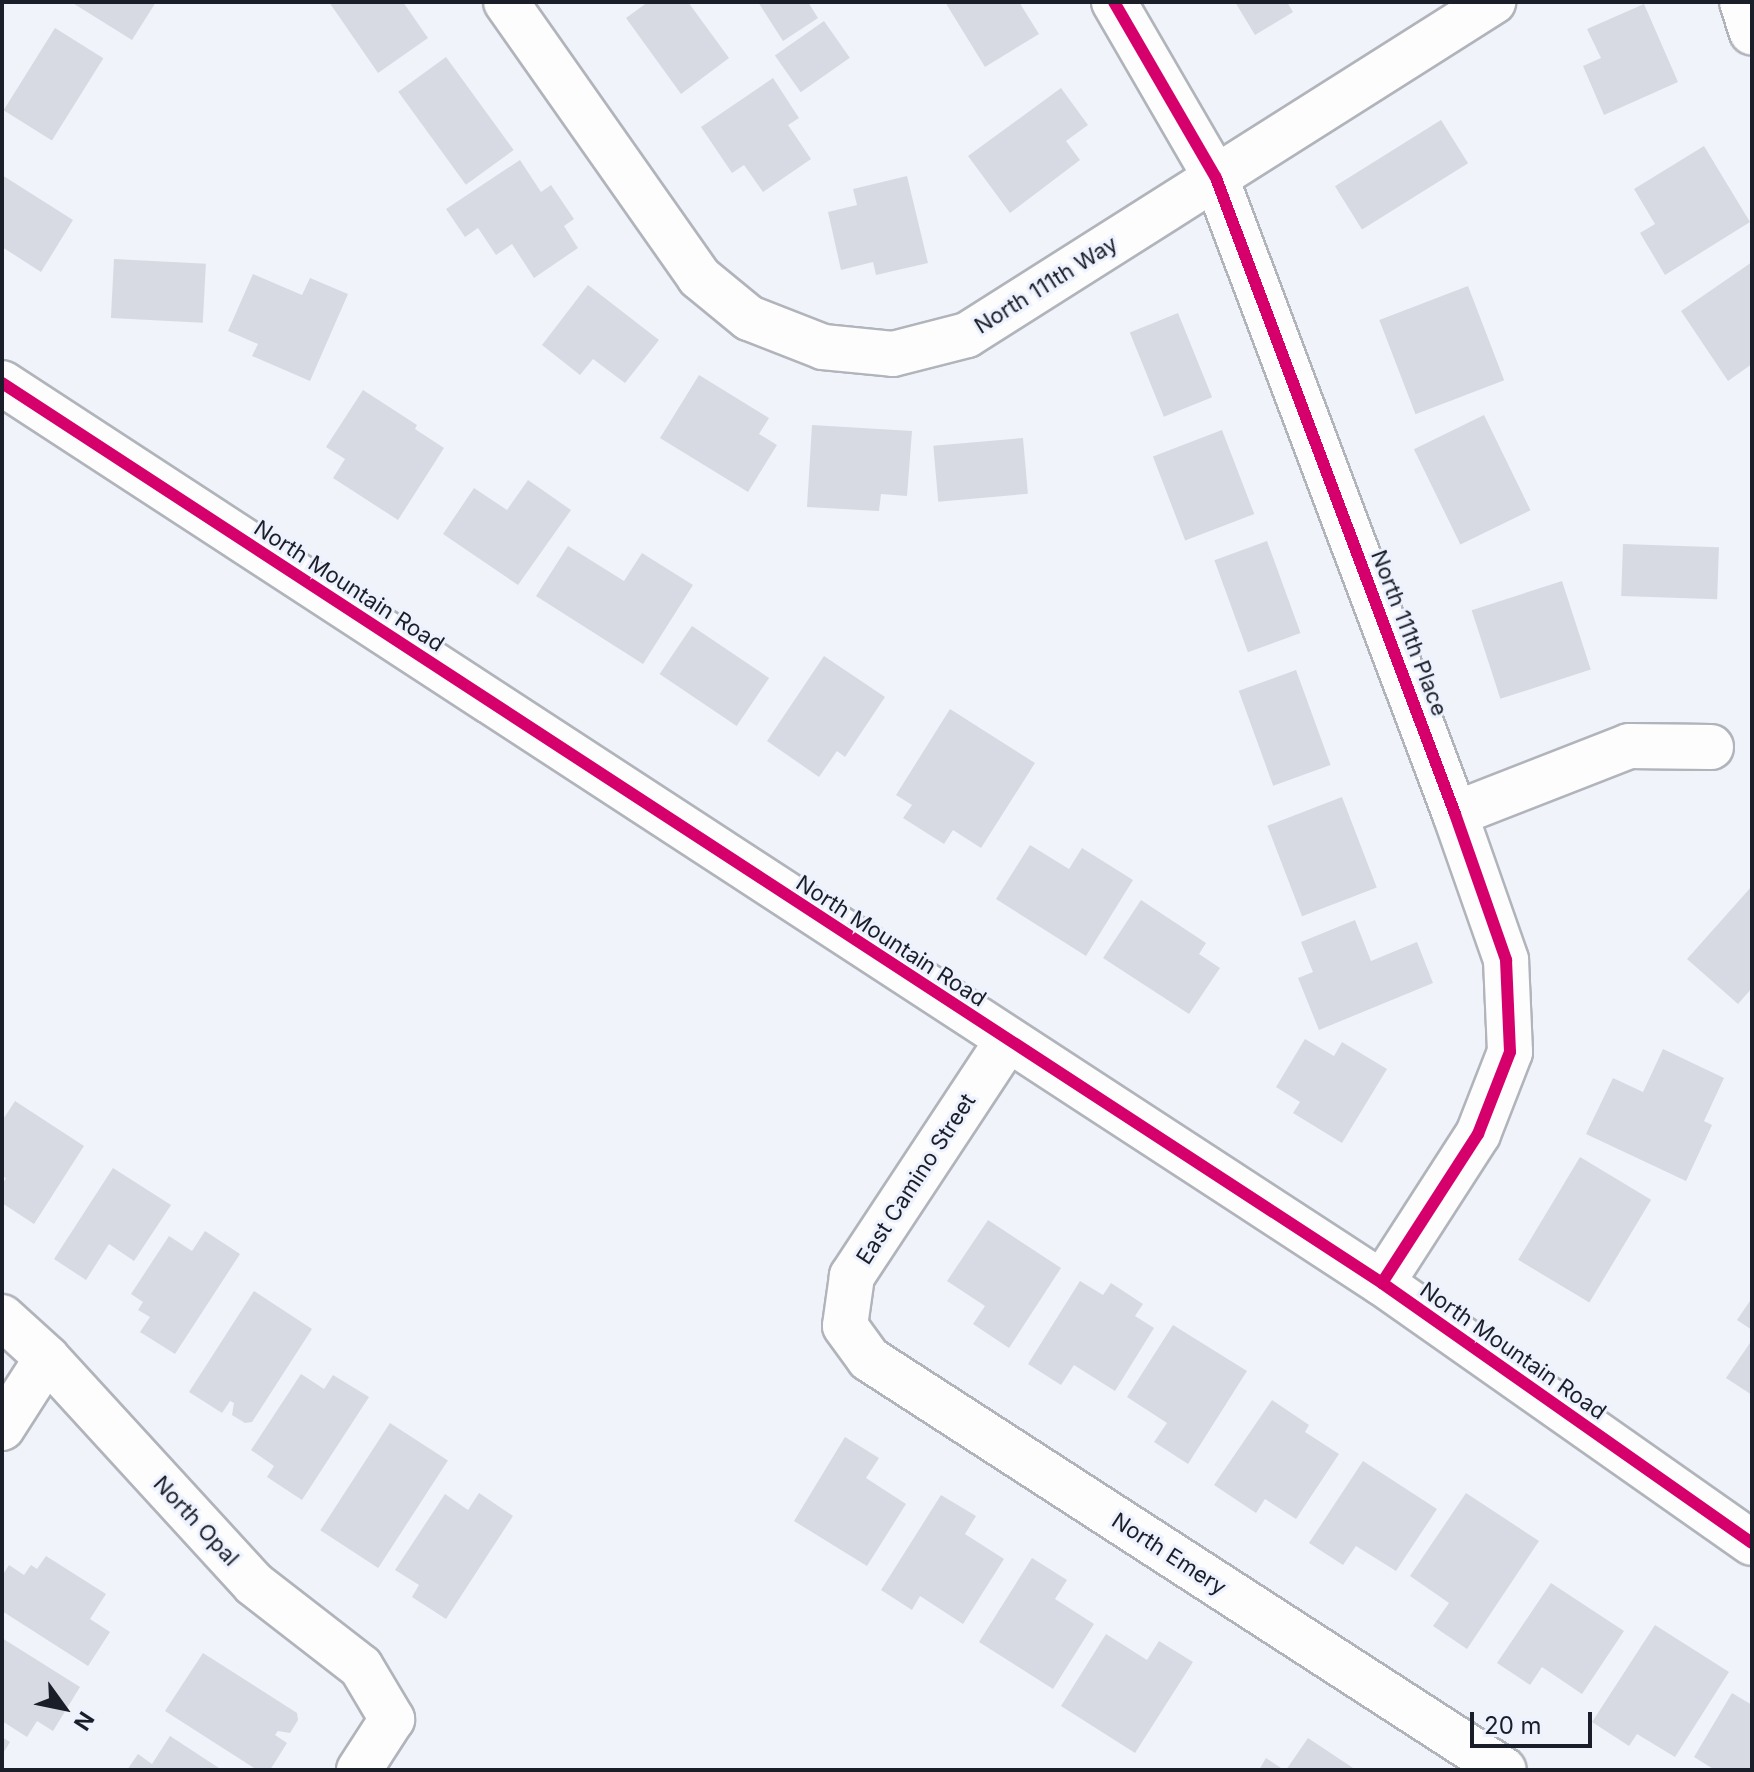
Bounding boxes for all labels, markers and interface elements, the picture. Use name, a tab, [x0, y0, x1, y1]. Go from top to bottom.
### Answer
street label: North 111th Way	[970, 231, 1122, 339]
street label: North Mountain Road	[249, 515, 449, 657]
street label: North 111th Place	[1365, 546, 1453, 720]
street label: North Mountain Road	[791, 870, 991, 1012]
street label: East Camino Street	[851, 1089, 981, 1269]
street label: North Mountain Road	[1415, 1277, 1611, 1425]
street label: North Opal	[148, 1471, 244, 1571]
street label: North Emery	[1107, 1507, 1231, 1601]
north arrow	[24, 1668, 104, 1748]
scale bar	[1474, 1696, 1596, 1746]
text: N	[69, 1707, 100, 1735]
text: 20 m	[1484, 1711, 1542, 1740]

